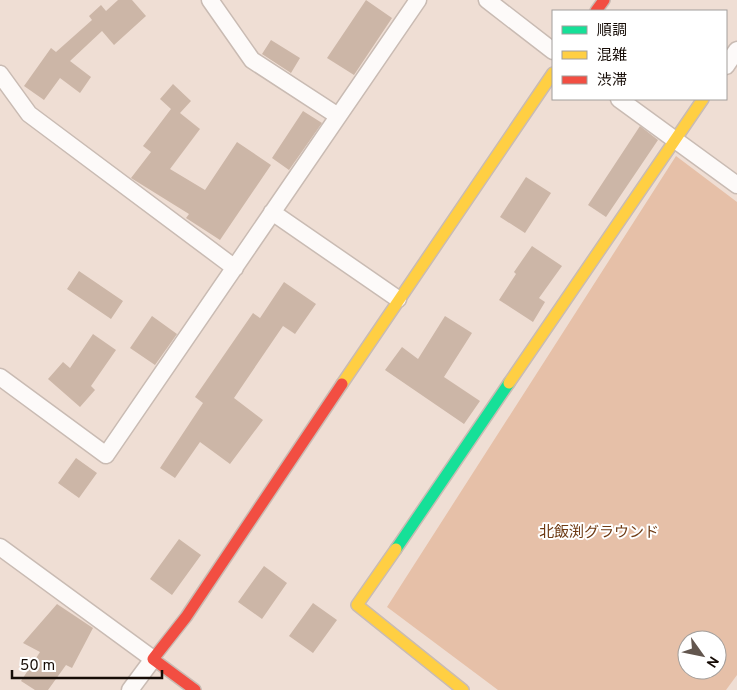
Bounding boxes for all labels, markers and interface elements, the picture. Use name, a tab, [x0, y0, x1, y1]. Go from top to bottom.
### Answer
legend	[552, 10, 727, 100]
text: 順調	[597, 22, 627, 41]
text: 混雑	[597, 47, 627, 66]
text: 渋滞	[597, 72, 627, 91]
park label: 北飯渕グラウンド	[539, 523, 659, 543]
north arrow	[677, 630, 727, 680]
scale bar	[12, 648, 162, 680]
text: N	[702, 652, 722, 670]
text: 50 m	[20, 657, 55, 676]

